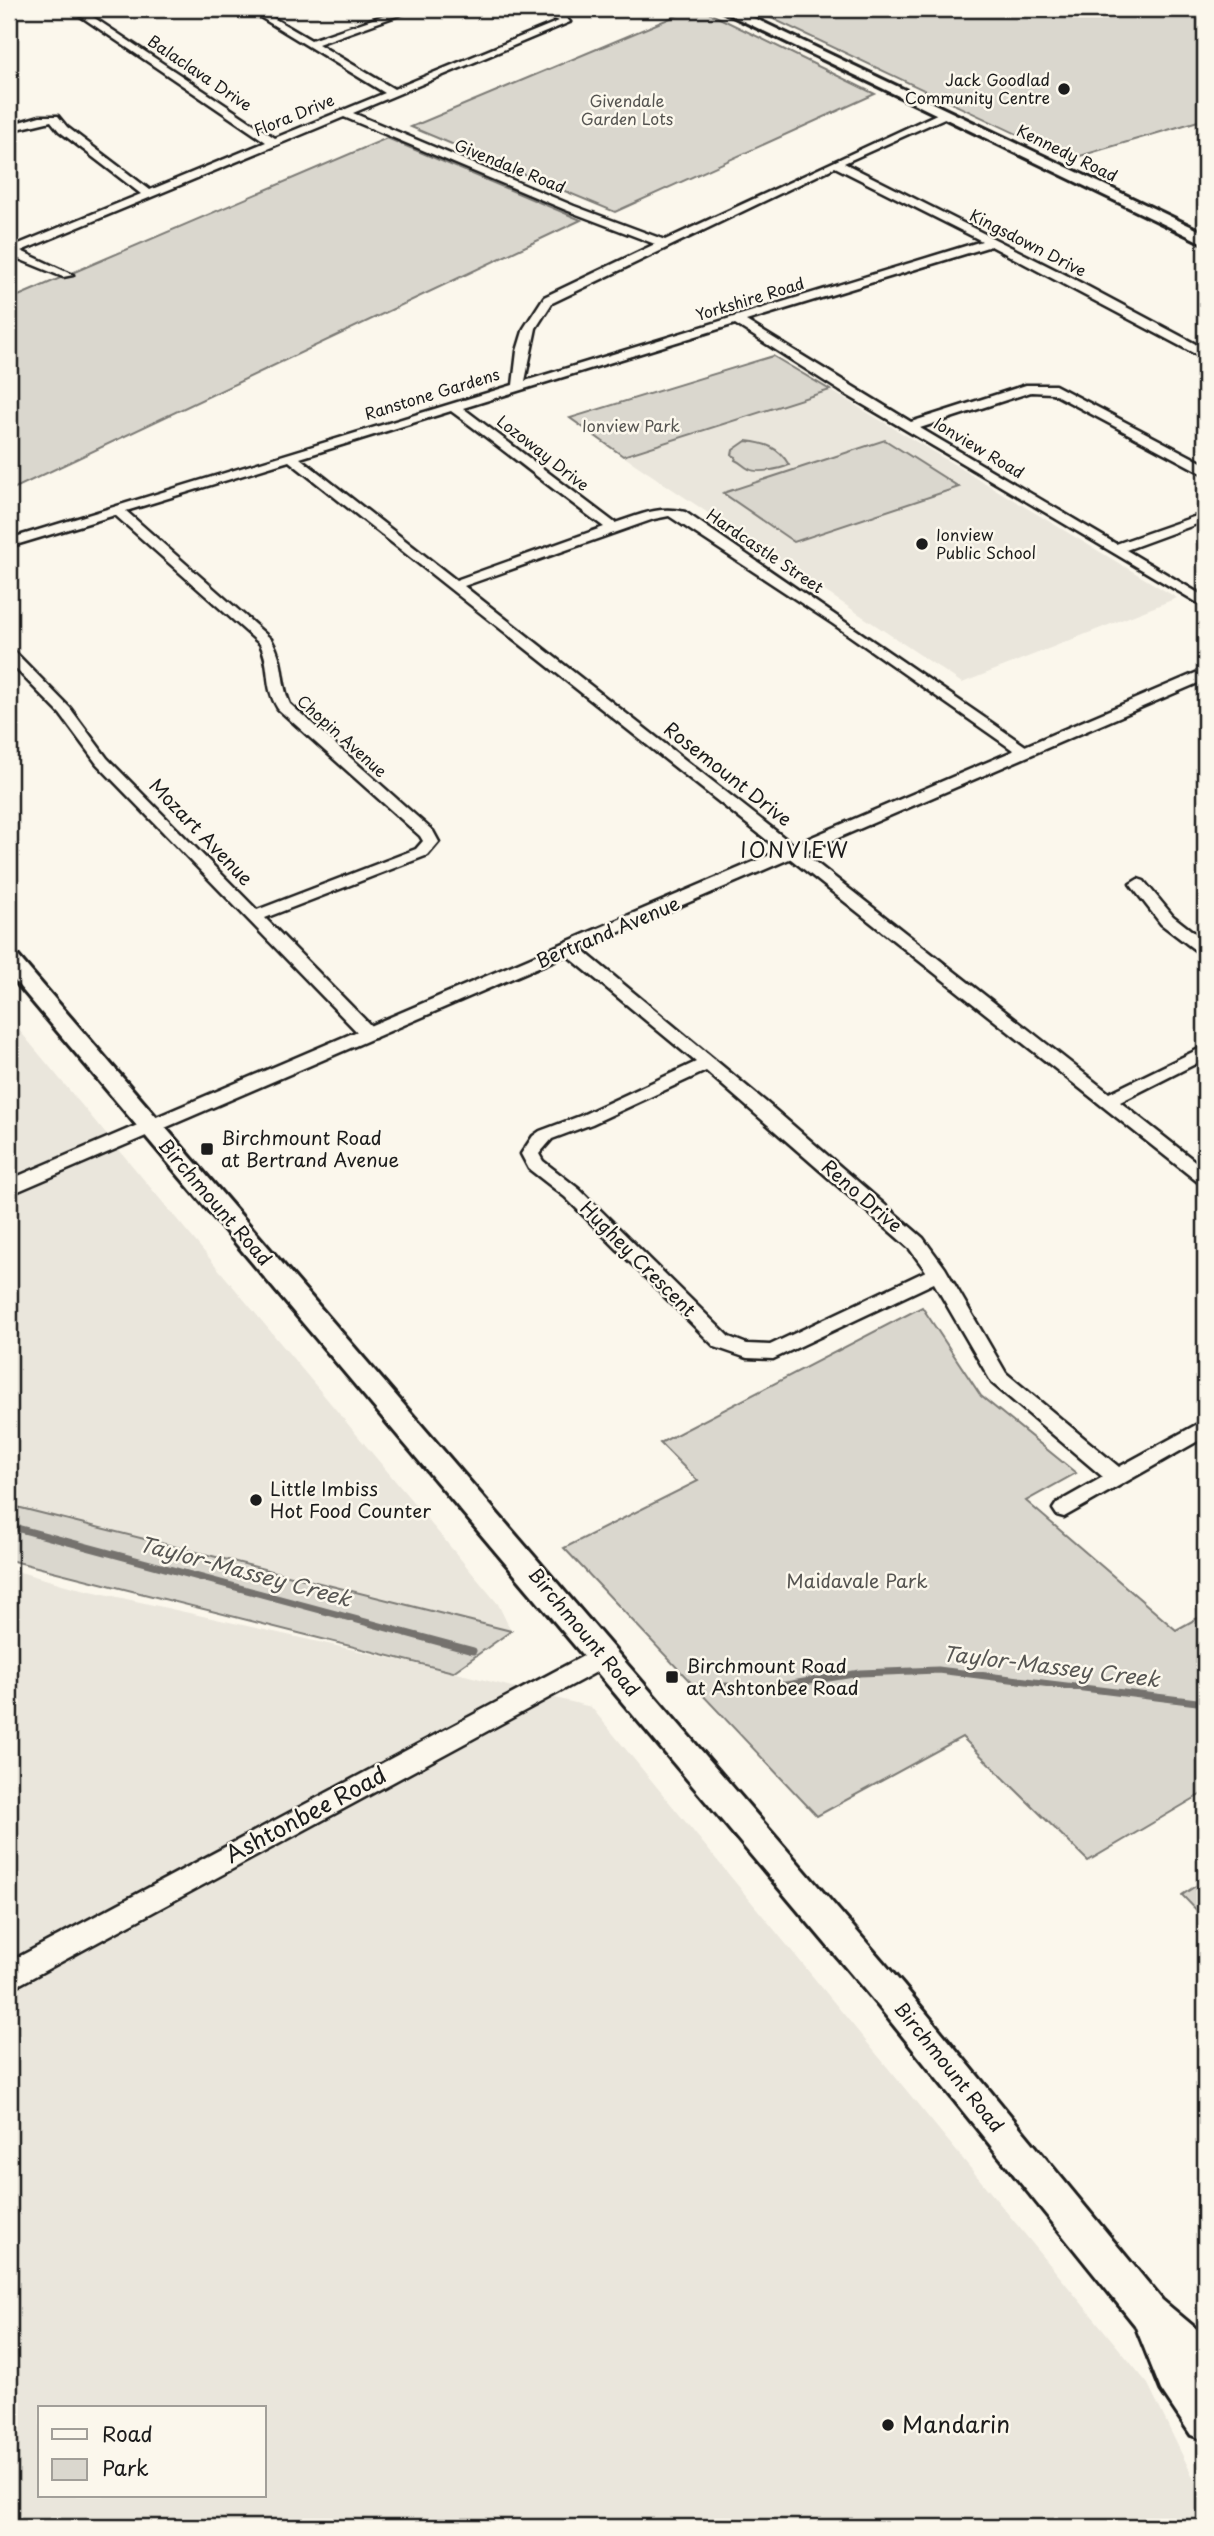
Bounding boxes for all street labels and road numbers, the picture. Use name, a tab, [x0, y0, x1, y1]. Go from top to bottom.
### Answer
street label: Balaclava Drive	[144, 28, 258, 116]
street label: Flora Drive	[250, 87, 338, 141]
street label: Kennedy Road	[1013, 117, 1122, 187]
street label: Givendale Road	[451, 132, 570, 198]
street label: Kingsdown Drive	[966, 202, 1091, 282]
street label: Yorkshire Road	[692, 270, 807, 326]
street label: Ranstone Gardens	[361, 361, 502, 425]
street label: Lozoway Drive	[492, 408, 595, 496]
street label: Ionview Road	[930, 411, 1029, 484]
street label: Hardcastle Street	[702, 502, 829, 599]
street label: Chopin Avenue	[292, 688, 393, 782]
street label: Rosemount Drive	[659, 714, 799, 832]
street label: Mozart Avenue	[143, 772, 260, 891]
street label: Bertrand Avenue	[531, 888, 684, 974]
street label: Birchmount Road	[152, 1131, 279, 1271]
street label: Reno Drive	[816, 1152, 909, 1238]
street label: Hughey Crescent	[574, 1194, 703, 1323]
street label: Birchmount Road	[522, 1561, 647, 1702]
street label: Ashtonbee Road	[218, 1756, 392, 1871]
street label: Birchmount Road	[888, 1995, 1011, 2138]

